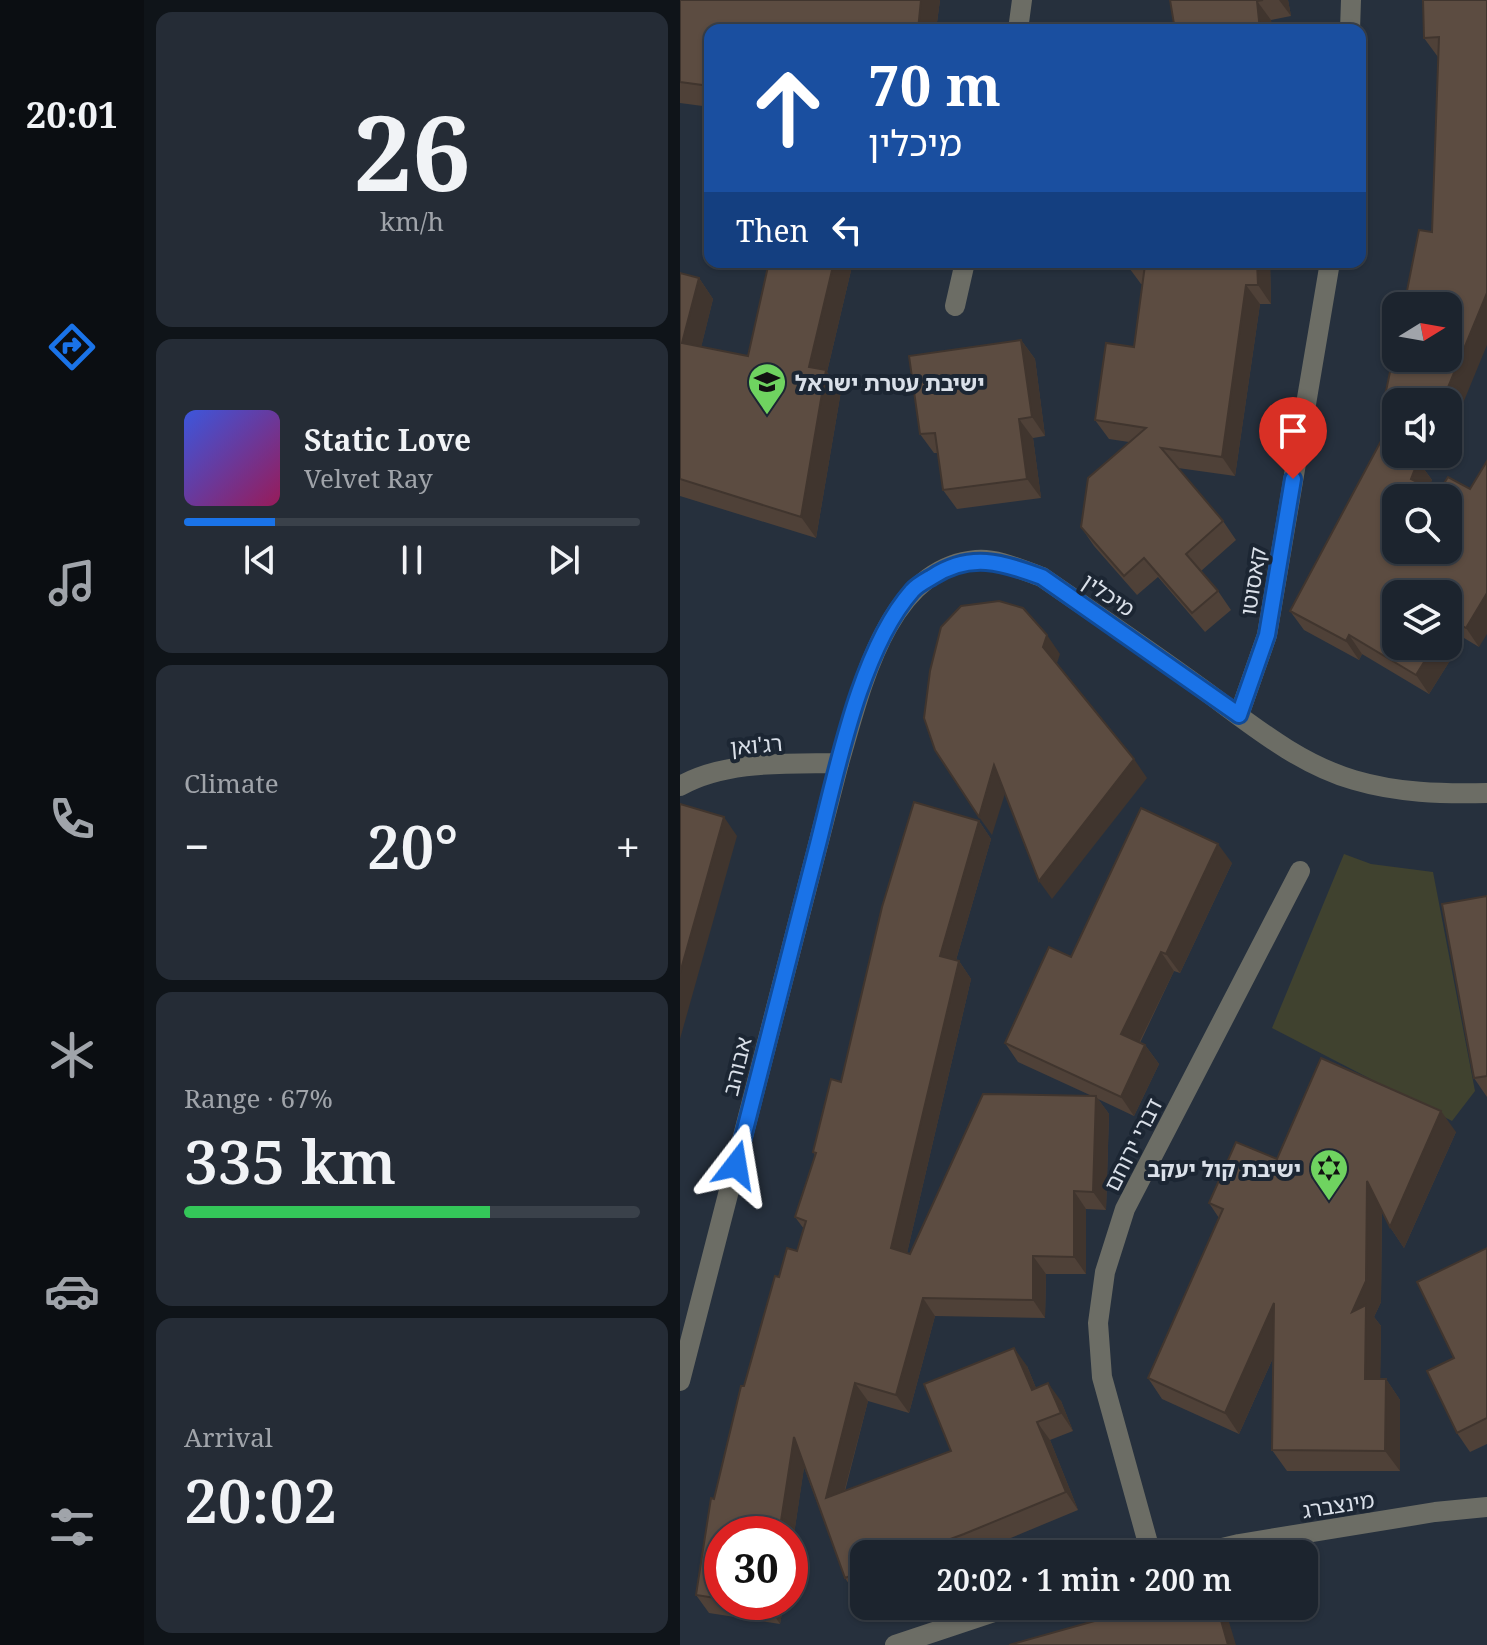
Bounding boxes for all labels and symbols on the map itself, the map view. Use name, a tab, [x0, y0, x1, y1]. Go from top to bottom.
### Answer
north arrow	[1382, 292, 1462, 372]
school or university icon: ישיבת עטרת ישראל	[746, 361, 788, 416]
place label: ישיבת עטרת ישראל	[795, 367, 985, 397]
pin	[1259, 397, 1327, 479]
street label: קאסוטו	[1232, 545, 1272, 617]
street label: מיכלין	[1077, 566, 1141, 622]
street label: רג'ואן	[729, 727, 783, 761]
street label: אבוהב	[714, 1033, 758, 1098]
street label: דברי ירוחם	[1096, 1092, 1168, 1196]
position arrow	[694, 1123, 778, 1207]
synagogue icon: ישיבת קול יעקב	[1308, 1147, 1350, 1202]
place label: ישיבת קול יעקב	[1147, 1153, 1301, 1183]
street label: מינצברג	[1300, 1483, 1376, 1525]
speed limit sign: 30	[704, 1516, 808, 1620]

